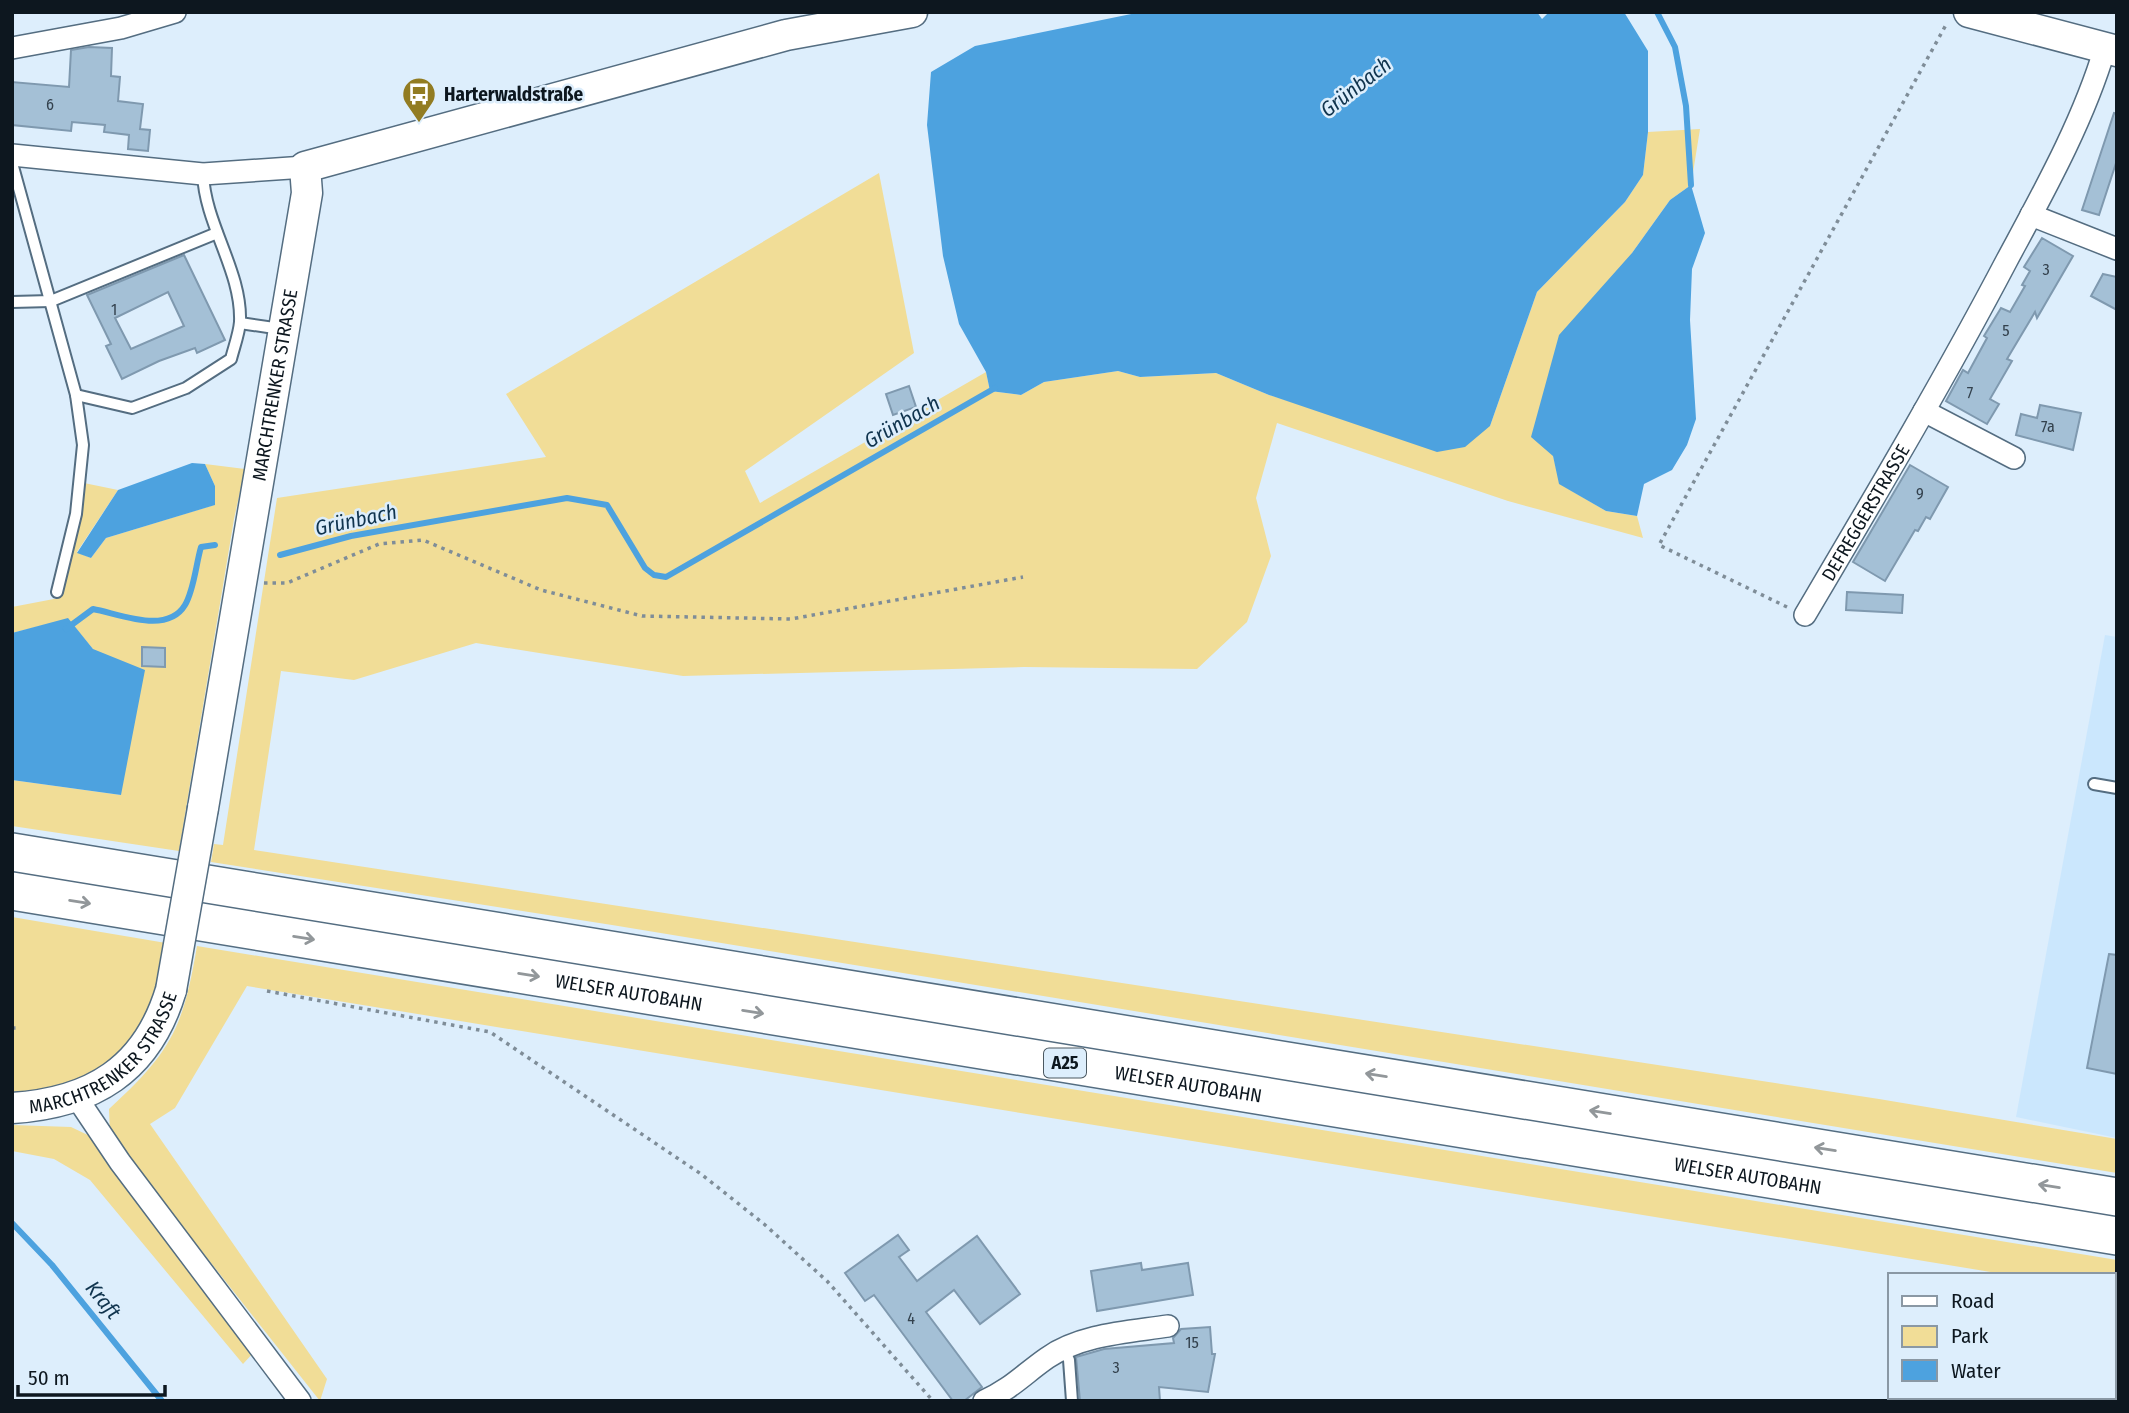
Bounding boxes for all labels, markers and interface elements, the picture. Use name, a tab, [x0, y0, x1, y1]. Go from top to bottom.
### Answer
water label: Grünbach	[1315, 51, 1397, 123]
bus stop icon: Harterwaldstraße	[400, 75, 438, 124]
place label: Harterwaldstraße	[444, 83, 584, 106]
house number: 6	[46, 95, 54, 114]
house number: 3	[2042, 260, 2050, 279]
street label: MARCHTRENKER STRASSE	[247, 287, 302, 483]
house number: 1	[111, 300, 117, 319]
house number: 5	[2002, 321, 2010, 340]
house number: 7	[1967, 383, 1974, 402]
water label: Grünbach	[860, 390, 944, 454]
house number: 7a	[2041, 417, 2055, 436]
street label: DEFREGGERSTRASSE	[1816, 440, 1914, 585]
house number: 9	[1916, 484, 1924, 503]
water label: Grünbach	[313, 499, 399, 541]
one-way arrow	[68, 896, 91, 909]
one-way arrow	[292, 932, 315, 945]
one-way arrow	[517, 969, 540, 982]
street label: WELSER AUTOBAHN	[553, 969, 704, 1015]
street label: MARCHTRENKER STRASSE	[27, 989, 181, 1118]
one-way arrow	[741, 1006, 764, 1019]
road number: A25	[1044, 1048, 1086, 1078]
street label: WELSER AUTOBAHN	[1113, 1060, 1264, 1107]
one-way arrow	[1365, 1068, 1388, 1081]
one-way arrow	[1589, 1105, 1612, 1118]
one-way arrow	[1814, 1142, 1837, 1155]
street label: WELSER AUTOBAHN	[1672, 1152, 1823, 1199]
one-way arrow	[2038, 1179, 2061, 1192]
legend	[1888, 1273, 2115, 1399]
water label: Kraft	[80, 1276, 126, 1325]
text: Road	[1951, 1288, 1995, 1314]
house number: 4	[907, 1309, 915, 1328]
text: Park	[1951, 1323, 1989, 1349]
house number: 15	[1185, 1333, 1199, 1352]
scale bar	[18, 1354, 164, 1398]
house number: 3	[1112, 1358, 1120, 1377]
text: Water	[1951, 1358, 2001, 1384]
text: 50 m	[28, 1365, 70, 1391]

